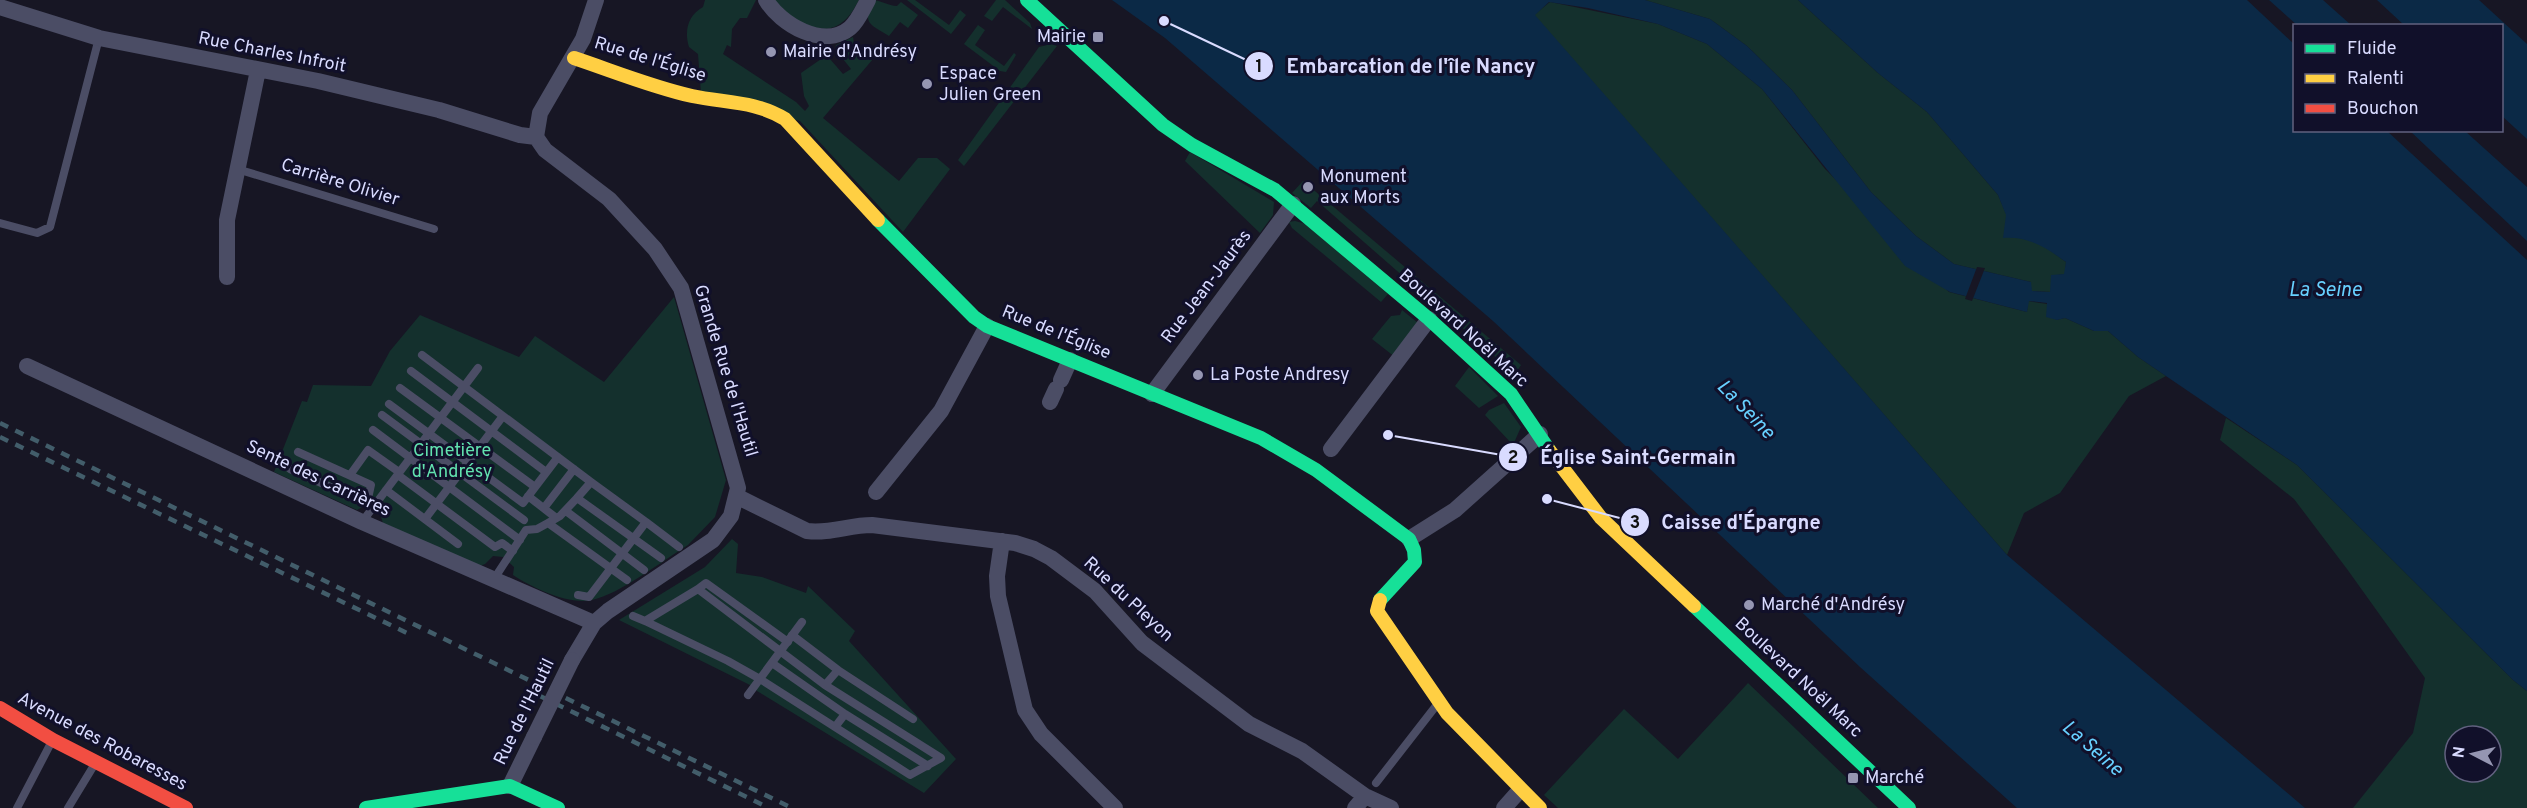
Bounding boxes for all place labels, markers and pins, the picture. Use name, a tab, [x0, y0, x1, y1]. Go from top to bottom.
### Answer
place label: Mairie	[1037, 26, 1086, 49]
marker: Mairie	[1091, 30, 1105, 44]
place label: Mairie d'Andrésy	[783, 41, 917, 64]
marker: Mairie d'Andrésy	[764, 45, 778, 59]
callout: Embarcation de l'île Nancy	[1244, 47, 1547, 85]
place label: Espace Julien Green	[939, 63, 1041, 107]
marker: Espace Julien Green	[920, 77, 934, 91]
place label: Monument aux Morts	[1320, 166, 1407, 210]
marker: Monument aux Morts	[1301, 180, 1315, 194]
place label: La Poste Andresy	[1210, 364, 1350, 387]
marker: La Poste Andresy	[1191, 368, 1205, 382]
callout: Église Saint-Germain	[1498, 438, 1747, 476]
callout: Caisse d'Épargne	[1620, 503, 1833, 541]
place label: Marché d'Andrésy	[1761, 594, 1905, 617]
marker: Marché d'Andrésy	[1742, 598, 1756, 612]
place label: Marché	[1865, 767, 1924, 790]
marker: Marché	[1846, 771, 1860, 785]

